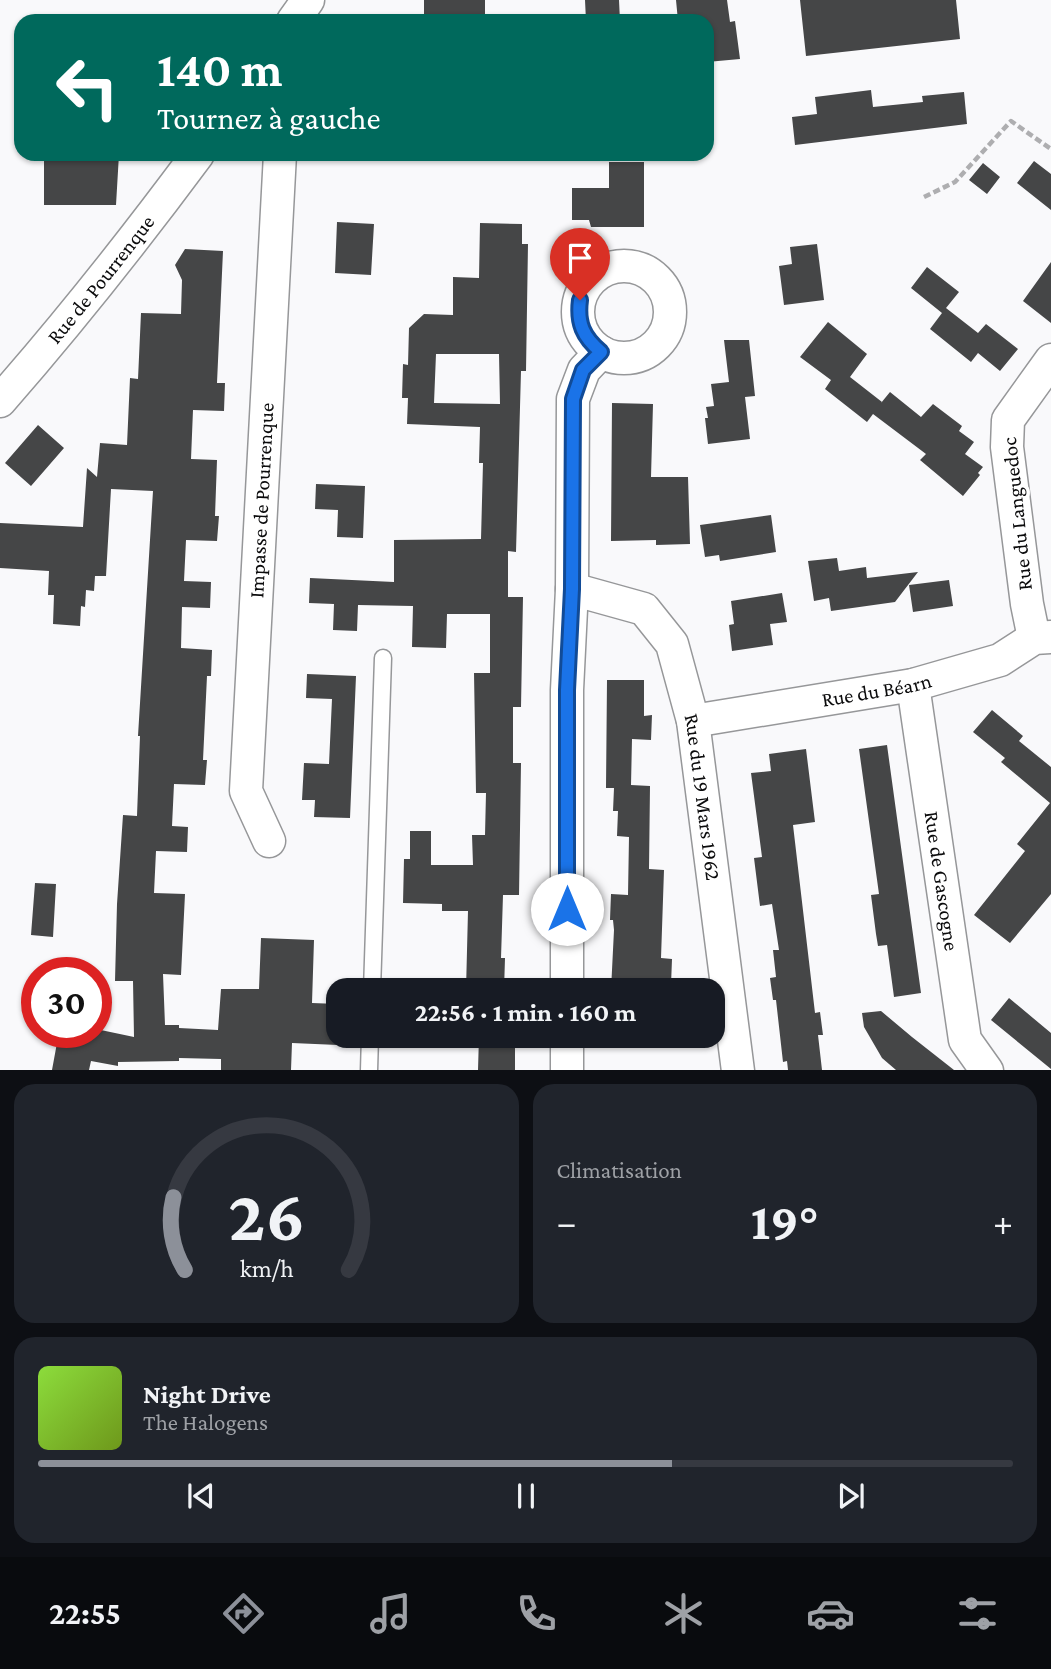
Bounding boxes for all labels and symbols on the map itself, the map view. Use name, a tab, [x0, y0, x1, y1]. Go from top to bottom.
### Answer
street label: Rue de Pourrenque	[42, 210, 159, 349]
pin	[550, 228, 610, 300]
street label: Impasse de Pourrenque	[244, 402, 279, 599]
street label: Rue du Languedoc	[997, 436, 1037, 592]
street label: Rue du Béarn	[820, 668, 934, 712]
street label: Rue du 19 Mars 1962	[679, 711, 725, 882]
street label: Rue de Gascogne	[920, 809, 964, 952]
position arrow	[530, 872, 604, 946]
speed limit sign: 30	[21, 957, 112, 1048]

